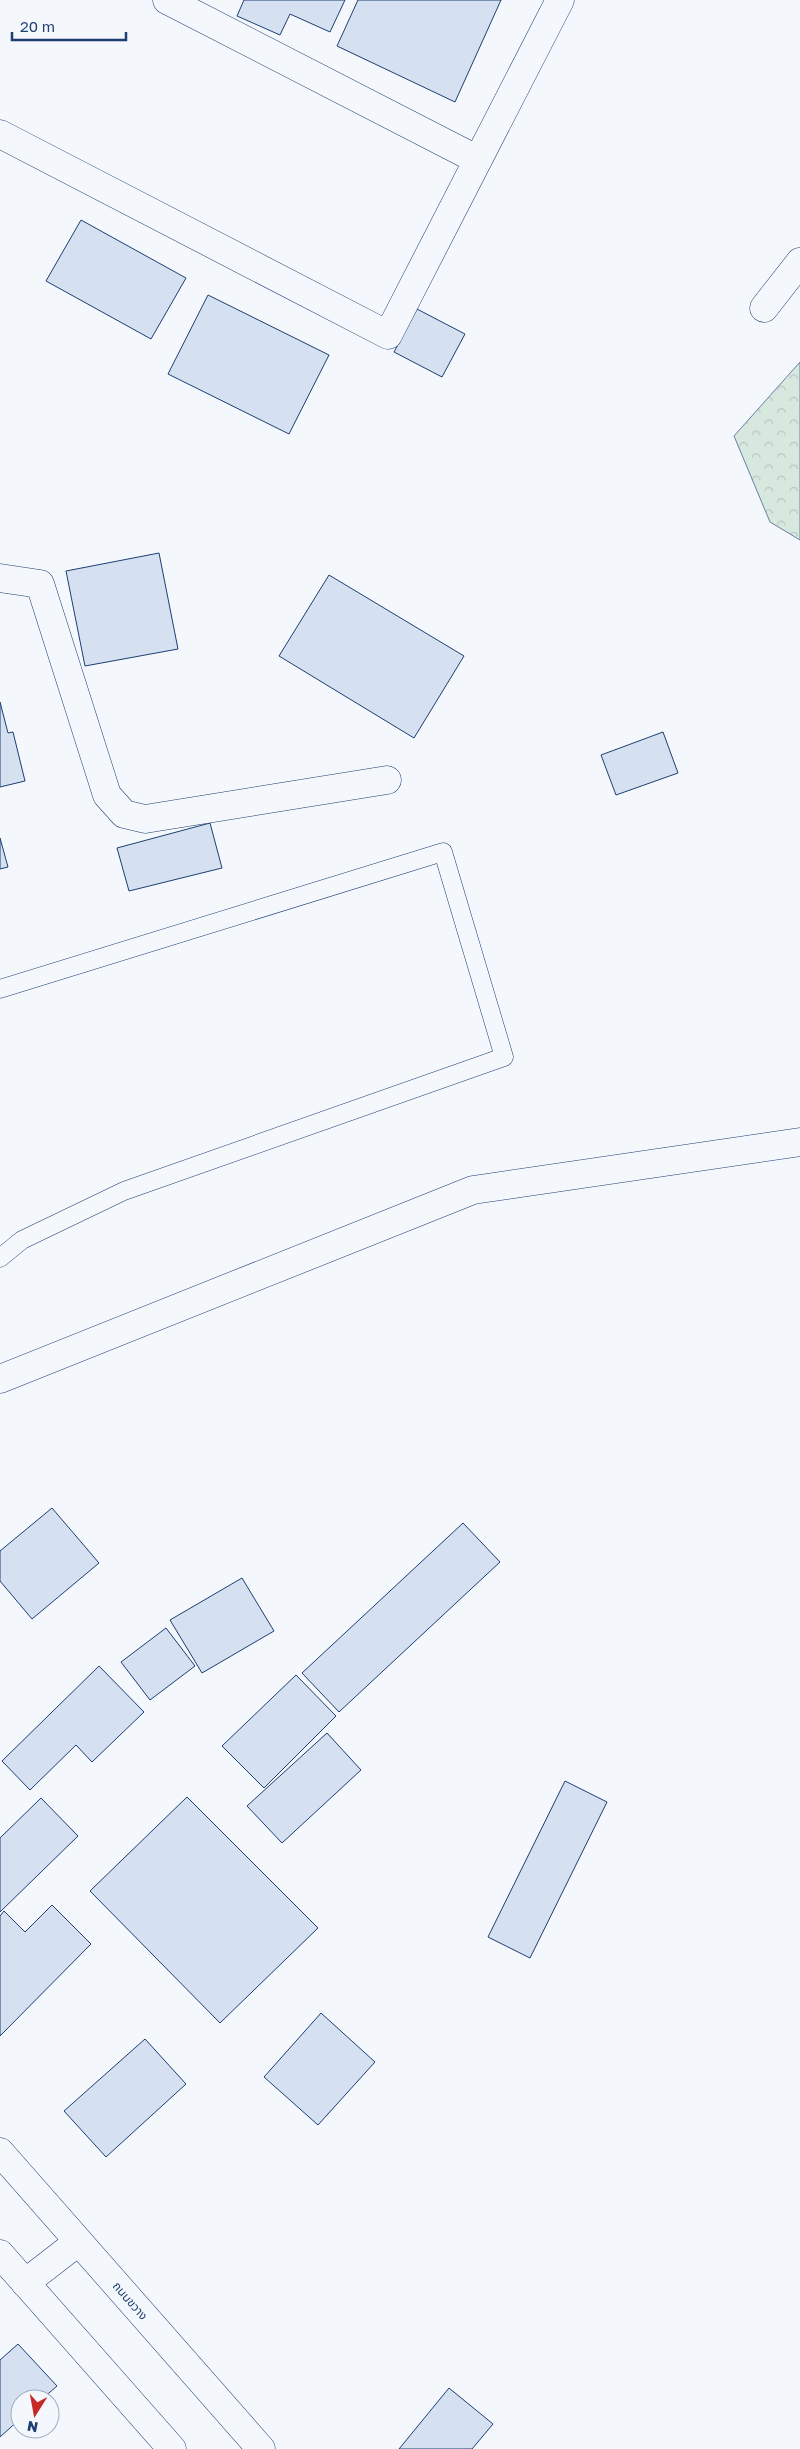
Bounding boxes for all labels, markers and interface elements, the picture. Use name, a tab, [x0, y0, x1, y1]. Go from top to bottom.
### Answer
scale bar	[12, 10, 126, 42]
text: 20 m	[20, 17, 55, 35]
street label: ถนนขวาง	[110, 2278, 151, 2323]
north arrow	[10, 2389, 60, 2439]
text: N	[26, 2418, 39, 2437]

